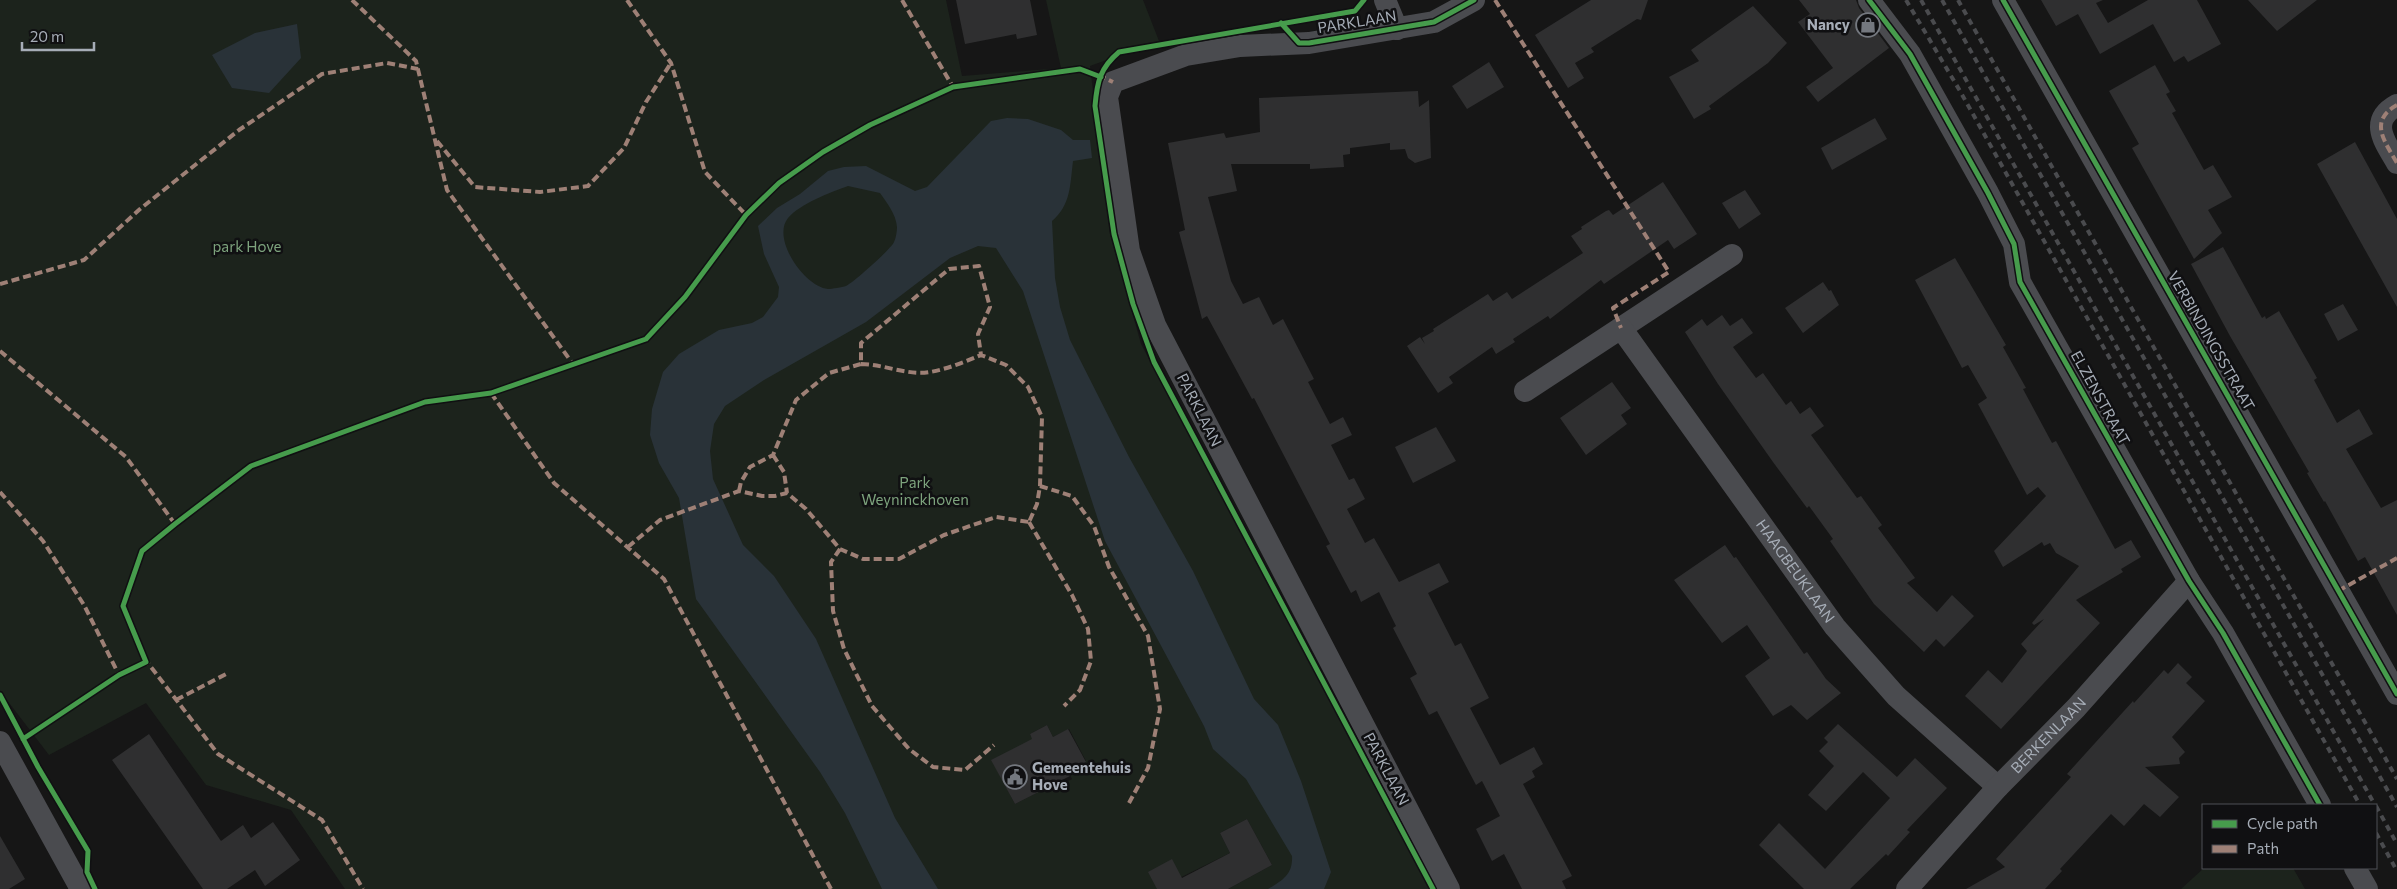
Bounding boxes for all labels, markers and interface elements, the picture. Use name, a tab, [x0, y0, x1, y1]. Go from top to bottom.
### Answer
street label: PARKLAAN	[1316, 6, 1398, 36]
shop icon: Nancy	[1855, 12, 1881, 38]
place label: Nancy	[1807, 15, 1851, 33]
scale bar	[22, 20, 95, 52]
text: 20 m	[30, 27, 64, 45]
park label: park Hove	[213, 237, 282, 255]
street label: VERBINDINGSSTRAAT	[2165, 268, 2259, 414]
street label: ELZENSTRAAT	[2068, 347, 2134, 448]
street label: PARKLAAN	[1174, 370, 1226, 449]
park label: Park Weyninckhoven	[861, 473, 969, 508]
street label: HAAGBEUKLAAN	[1753, 516, 1839, 626]
street label: BERKENLAAN	[2007, 693, 2089, 777]
street label: PARKLAAN	[1360, 729, 1414, 808]
place label: Gemeentehuis Hove	[1032, 758, 1131, 793]
public building icon: Gemeentehuis Hove	[1002, 764, 1028, 790]
legend	[2202, 804, 2377, 869]
text: Cycle path	[2247, 814, 2318, 832]
text: Path	[2247, 839, 2279, 857]

